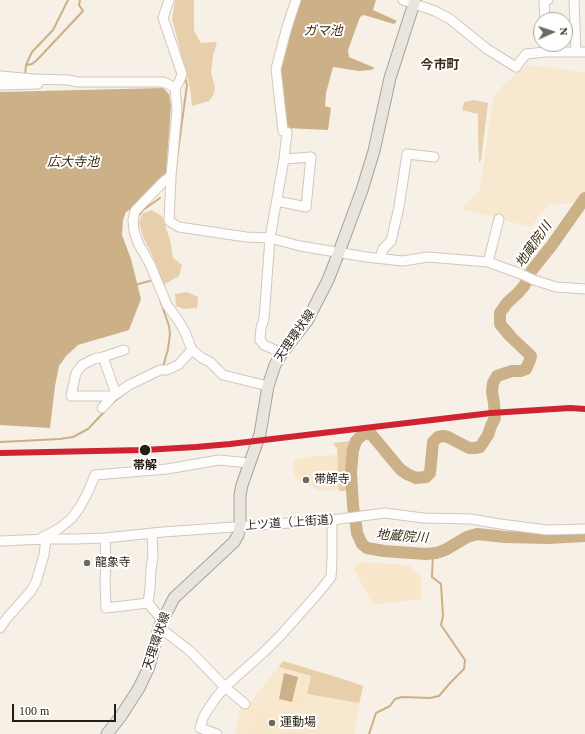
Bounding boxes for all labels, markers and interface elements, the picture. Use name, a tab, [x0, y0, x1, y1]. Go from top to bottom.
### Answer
north arrow	[533, 12, 573, 52]
water label: ガマ池	[304, 24, 342, 40]
text: N	[558, 27, 570, 36]
district label: 今市町	[421, 58, 459, 74]
water label: 広大寺池	[47, 155, 99, 171]
water label: 地蔵院川	[513, 219, 555, 271]
street label: 天理環状線	[272, 307, 318, 365]
marker: 帯解	[138, 443, 152, 457]
place label: 帯解	[133, 459, 157, 473]
place label: 帯解寺	[314, 473, 350, 487]
marker: 帯解寺	[301, 475, 311, 485]
street label: 上ツ道（上街道）	[245, 512, 341, 534]
water label: 地蔵院川	[376, 527, 428, 547]
place label: 龍象寺	[95, 556, 131, 570]
marker: 龍象寺	[82, 558, 92, 568]
street label: 天理環状線	[140, 610, 174, 672]
scale bar	[14, 696, 118, 722]
text: 100 m	[19, 704, 49, 718]
place label: 運動場	[280, 716, 316, 730]
marker: 運動場	[267, 718, 277, 728]

